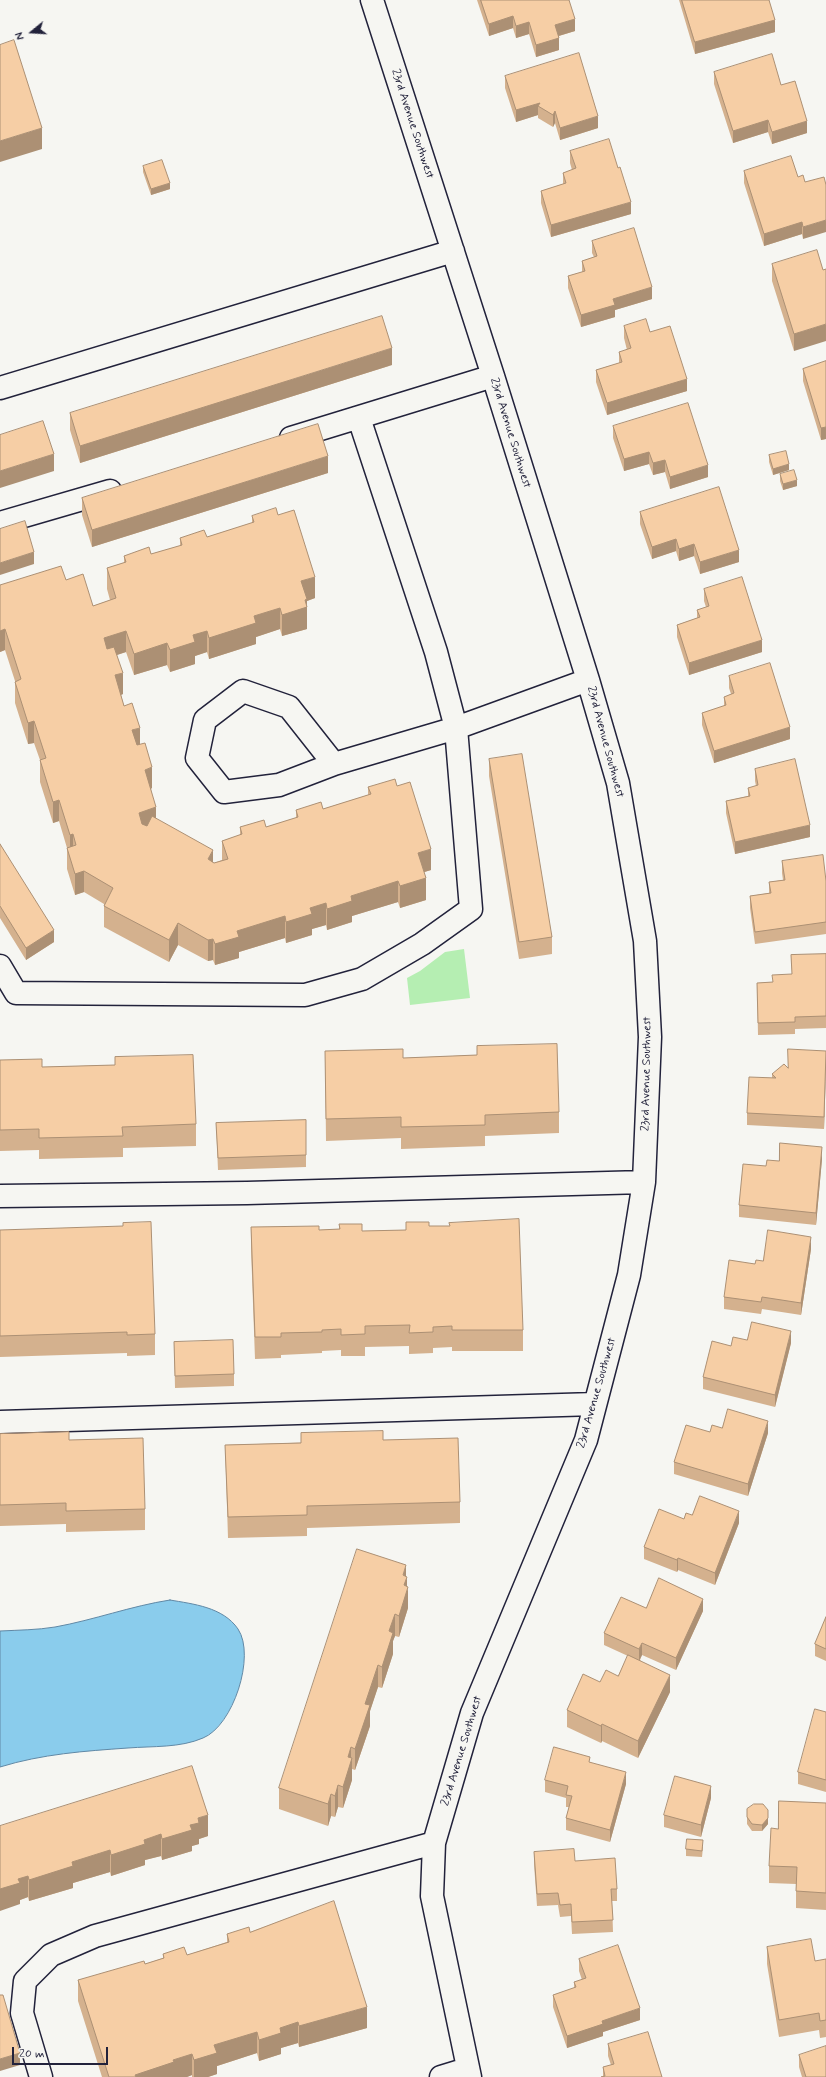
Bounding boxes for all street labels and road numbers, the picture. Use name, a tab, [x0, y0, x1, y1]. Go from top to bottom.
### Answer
street label: 23rd Avenue Southwest	[387, 67, 437, 181]
street label: 23rd Avenue Southwest	[486, 376, 534, 490]
street label: 23rd Avenue Southwest	[583, 685, 627, 799]
street label: 23rd Avenue Southwest	[639, 1017, 655, 1131]
street label: 23rd Avenue Southwest	[574, 1336, 620, 1450]
street label: 23rd Avenue Southwest	[438, 1694, 486, 1808]

